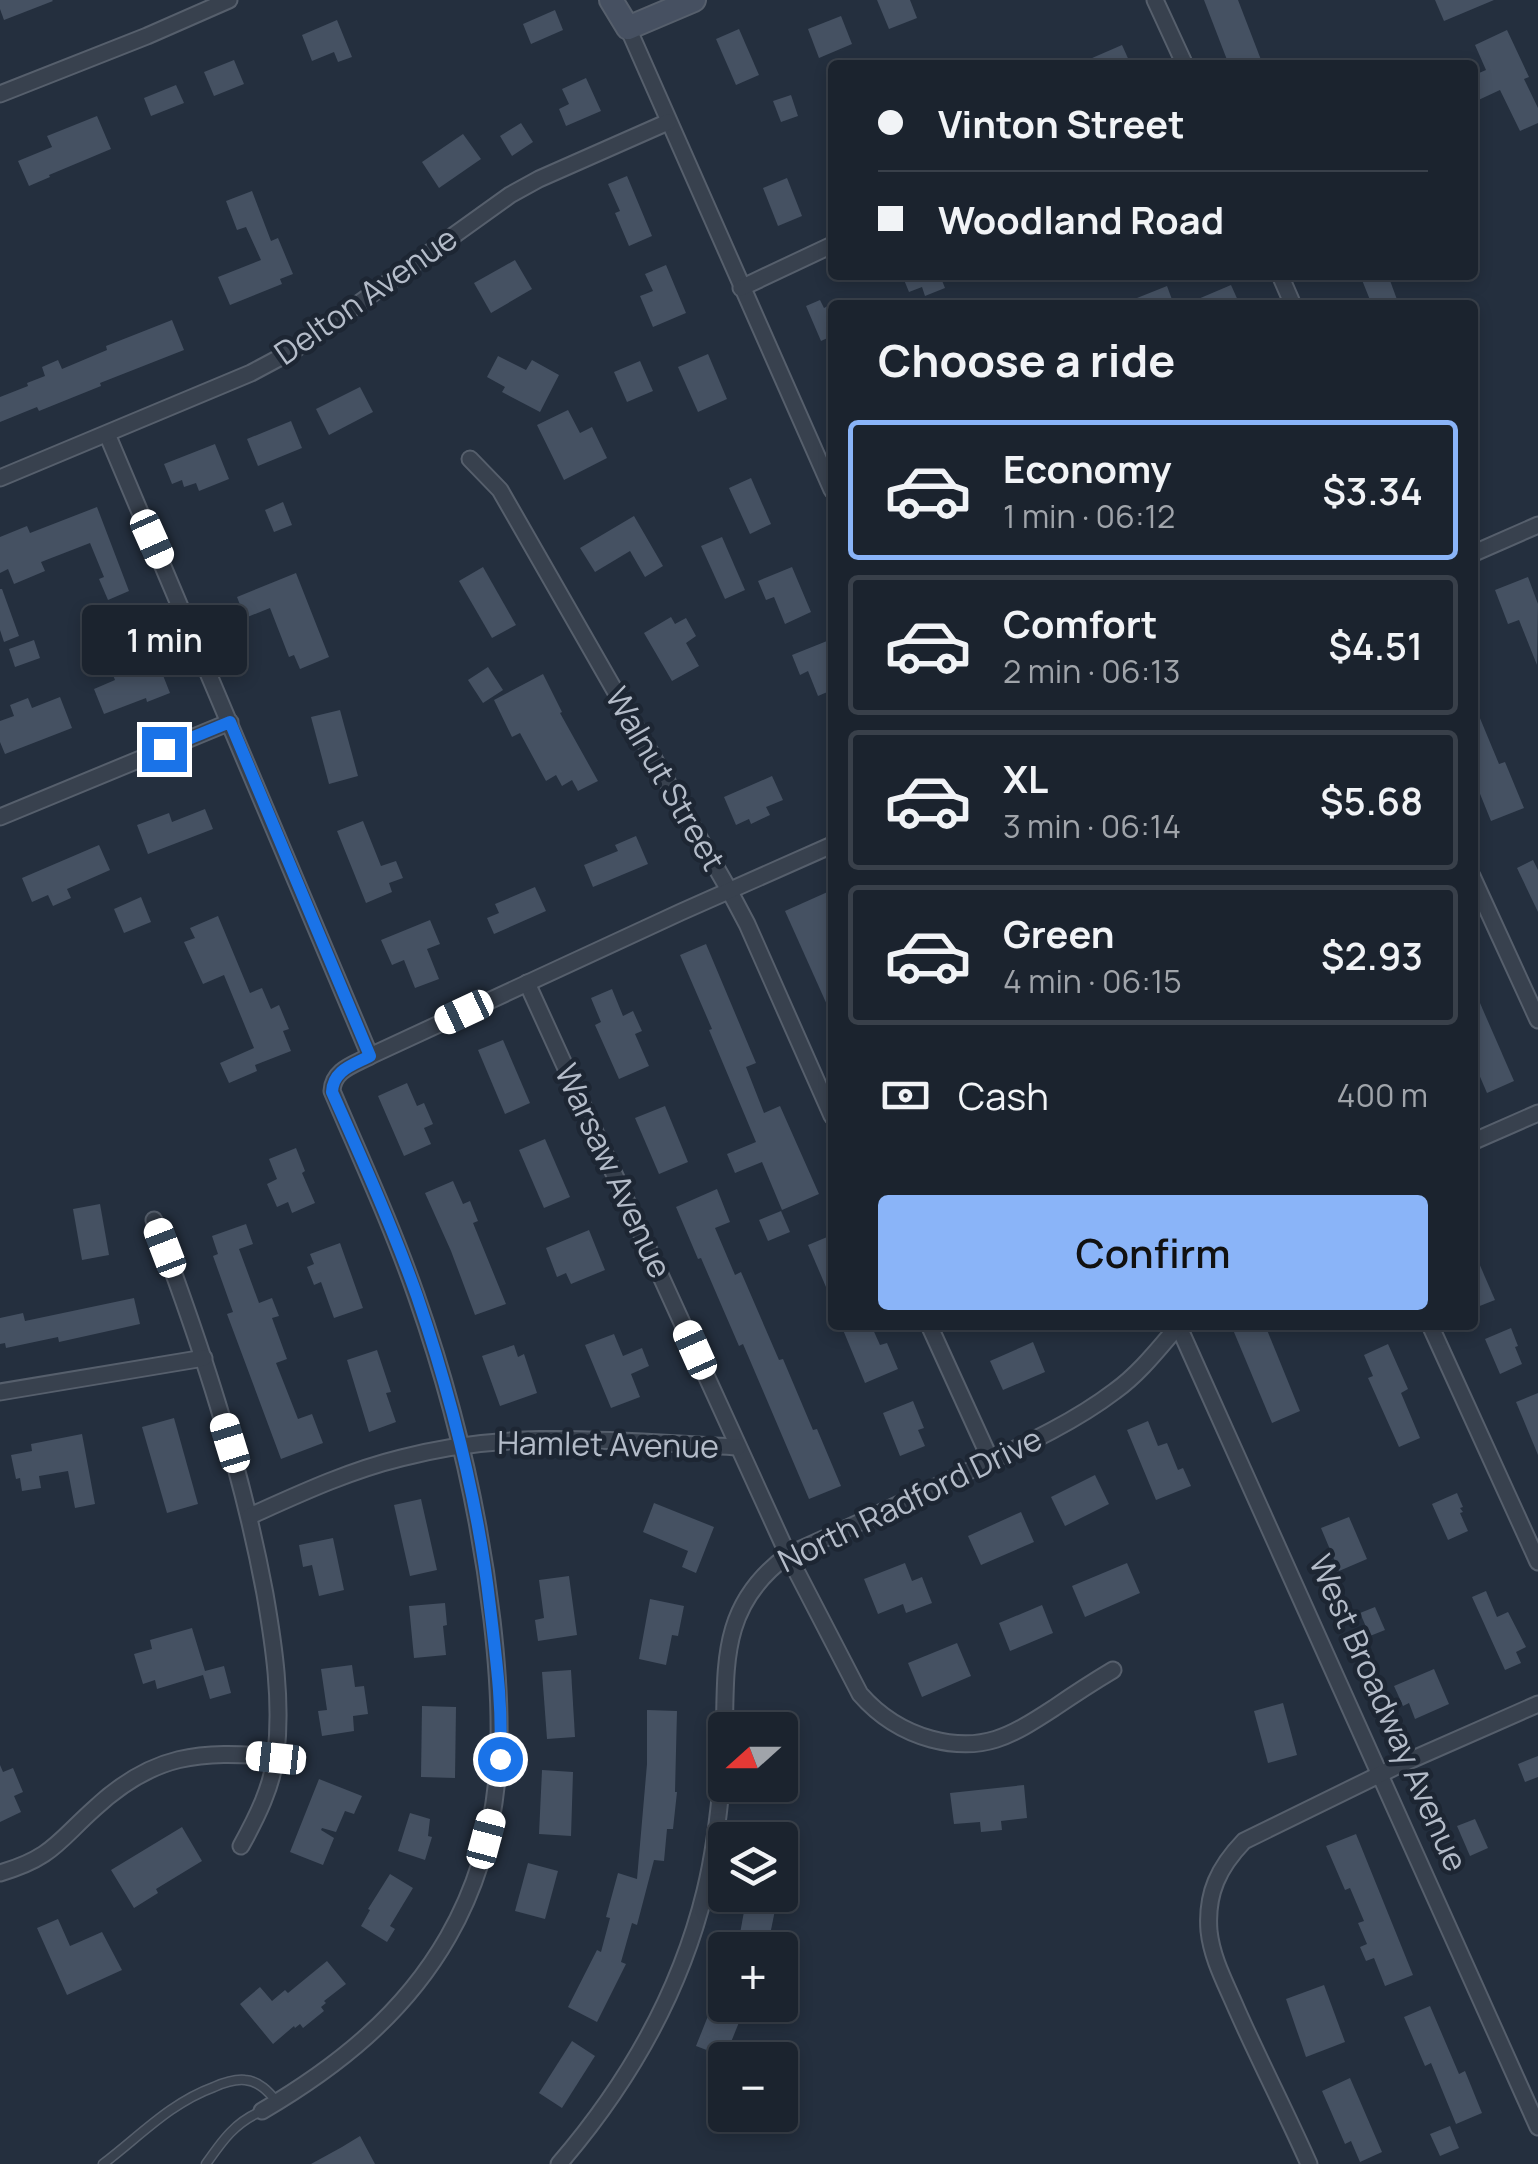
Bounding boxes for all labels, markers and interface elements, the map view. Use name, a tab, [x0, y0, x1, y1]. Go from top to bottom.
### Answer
text: Vinton Street	[938, 97, 1185, 149]
text: Woodland Road	[938, 193, 1224, 245]
street label: Delton Avenue	[265, 216, 466, 374]
text: Choose a ride	[878, 329, 1175, 391]
text: Economy	[1003, 442, 1172, 494]
icon: car	[883, 445, 973, 535]
text: $3.34	[1322, 464, 1423, 516]
text: 1 min · 06:12	[1003, 494, 1175, 538]
car	[126, 505, 178, 573]
text: Comfort	[1003, 597, 1157, 649]
icon: car	[883, 600, 973, 690]
callout: 1 min	[81, 604, 246, 674]
text: 1 min	[126, 618, 203, 662]
text: $4.51	[1328, 619, 1423, 671]
text: 2 min · 06:13	[1003, 649, 1180, 693]
street label: Walnut Street	[596, 679, 736, 878]
route end	[142, 727, 187, 772]
text: XL	[1003, 752, 1048, 804]
icon: car	[883, 755, 973, 845]
text: $5.68	[1320, 774, 1423, 826]
text: 3 min · 06:14	[1003, 804, 1181, 848]
text: Green	[1003, 907, 1115, 959]
icon: car	[883, 910, 973, 1000]
text: $2.93	[1321, 929, 1423, 981]
text: 4 min · 06:15	[1003, 959, 1182, 1003]
car	[430, 986, 498, 1038]
street label: Warsaw Avenue	[545, 1056, 683, 1285]
icon: cash	[878, 1068, 933, 1123]
text: Cash	[958, 1069, 1049, 1121]
text: 400 m	[1337, 1073, 1428, 1117]
button: Confirm	[878, 1195, 1428, 1310]
car	[140, 1215, 190, 1281]
car	[669, 1316, 721, 1384]
car	[207, 1410, 253, 1476]
street label: North Radford Drive	[770, 1416, 1049, 1582]
street label: Hamlet Avenue	[497, 1420, 719, 1468]
street label: West Broadway Avenue	[1299, 1547, 1479, 1878]
north arrow	[708, 1712, 798, 1802]
map controls	[708, 1712, 798, 2132]
route start	[478, 1737, 523, 1782]
car	[245, 1740, 307, 1776]
car	[464, 1806, 508, 1872]
button: layers	[708, 1822, 798, 1912]
button: +	[708, 1932, 798, 2022]
button: −	[708, 2042, 798, 2132]

